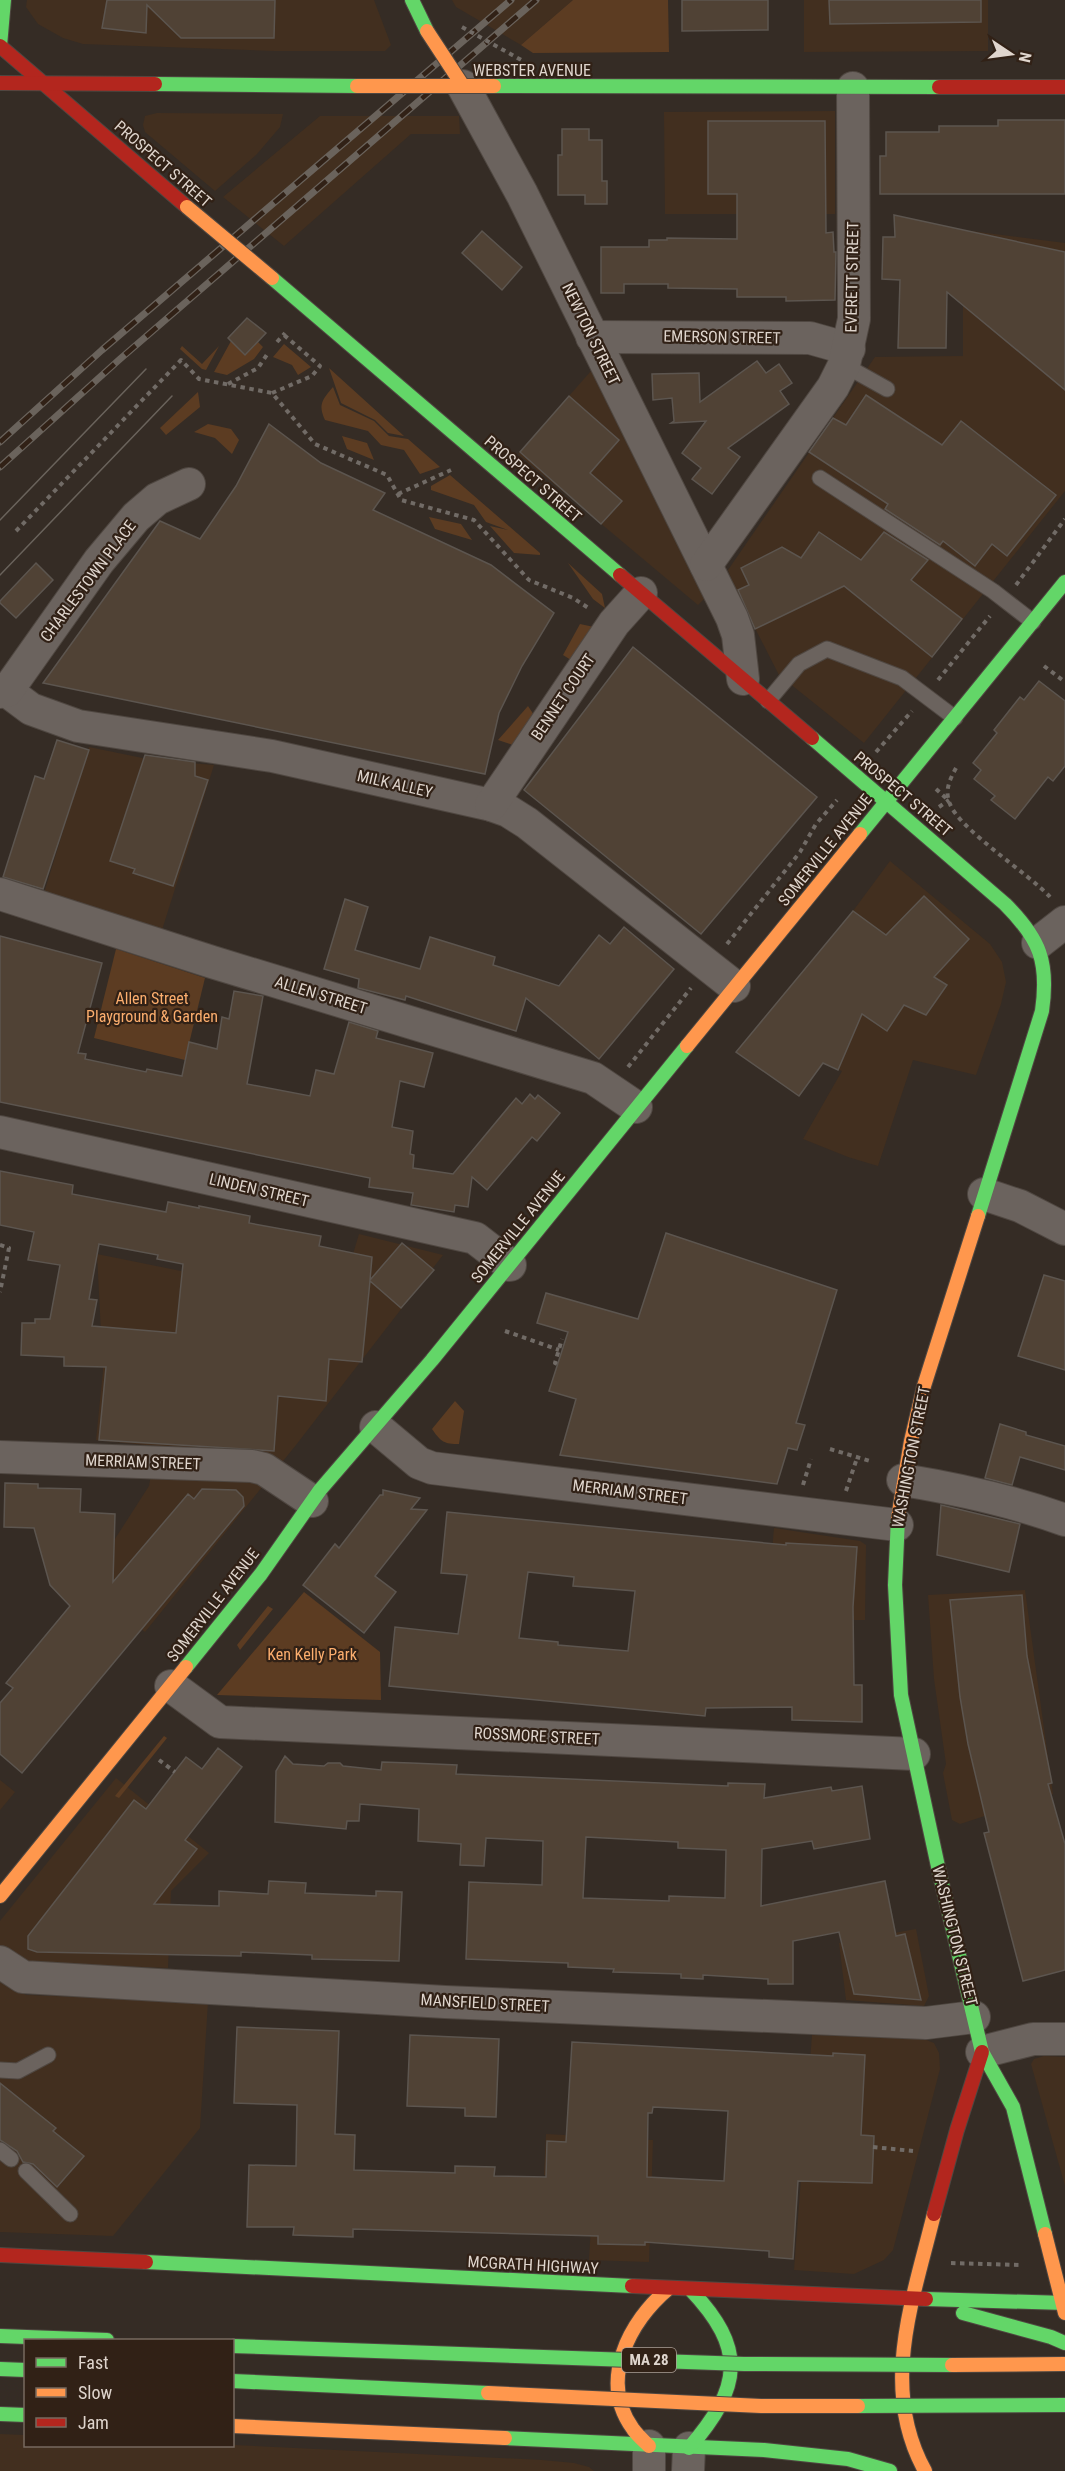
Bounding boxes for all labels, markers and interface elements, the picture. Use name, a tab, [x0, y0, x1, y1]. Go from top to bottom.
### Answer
north arrow	[981, 24, 1041, 84]
text: N	[1015, 50, 1035, 64]
street label: WEBSTER AVENUE	[473, 61, 591, 80]
street label: PROSPECT STREET	[111, 117, 215, 211]
street label: EVERETT STREET	[842, 221, 862, 333]
street label: NEWTON STREET	[558, 280, 624, 388]
street label: EMERSON STREET	[663, 326, 781, 348]
street label: PROSPECT STREET	[481, 432, 585, 526]
street label: CHARLESTOWN PLACE	[36, 517, 140, 645]
street label: BENNET COURT	[527, 650, 599, 744]
street label: PROSPECT STREET	[850, 747, 956, 841]
street label: MILK ALLEY	[355, 766, 435, 802]
street label: SOMERVILLE AVENUE	[774, 790, 876, 910]
street label: ALLEN STREET	[273, 972, 369, 1018]
park label: Allen Street Playground & Garden	[86, 989, 218, 1026]
street label: SOMERVILLE AVENUE	[467, 1167, 569, 1287]
street label: LINDEN STREET	[207, 1169, 311, 1211]
street label: WASHINGTON STREET	[888, 1385, 934, 1529]
street label: MERRIAM STREET	[85, 1450, 201, 1474]
street label: MERRIAM STREET	[571, 1476, 689, 1508]
street label: SOMERVILLE AVENUE	[163, 1545, 263, 1665]
park label: Ken Kelly Park	[267, 1645, 358, 1664]
street label: ROSSMORE STREET	[474, 1723, 600, 1749]
street label: WASHINGTON STREET	[928, 1864, 982, 2008]
street label: MANSFIELD STREET	[420, 1990, 550, 2016]
street label: MCGRATH HIGHWAY	[467, 2252, 600, 2278]
legend	[24, 2339, 234, 2447]
road number: MA 28	[622, 2348, 676, 2372]
text: Fast	[78, 2352, 109, 2373]
text: Slow	[78, 2382, 113, 2403]
text: Jam	[78, 2412, 109, 2433]

